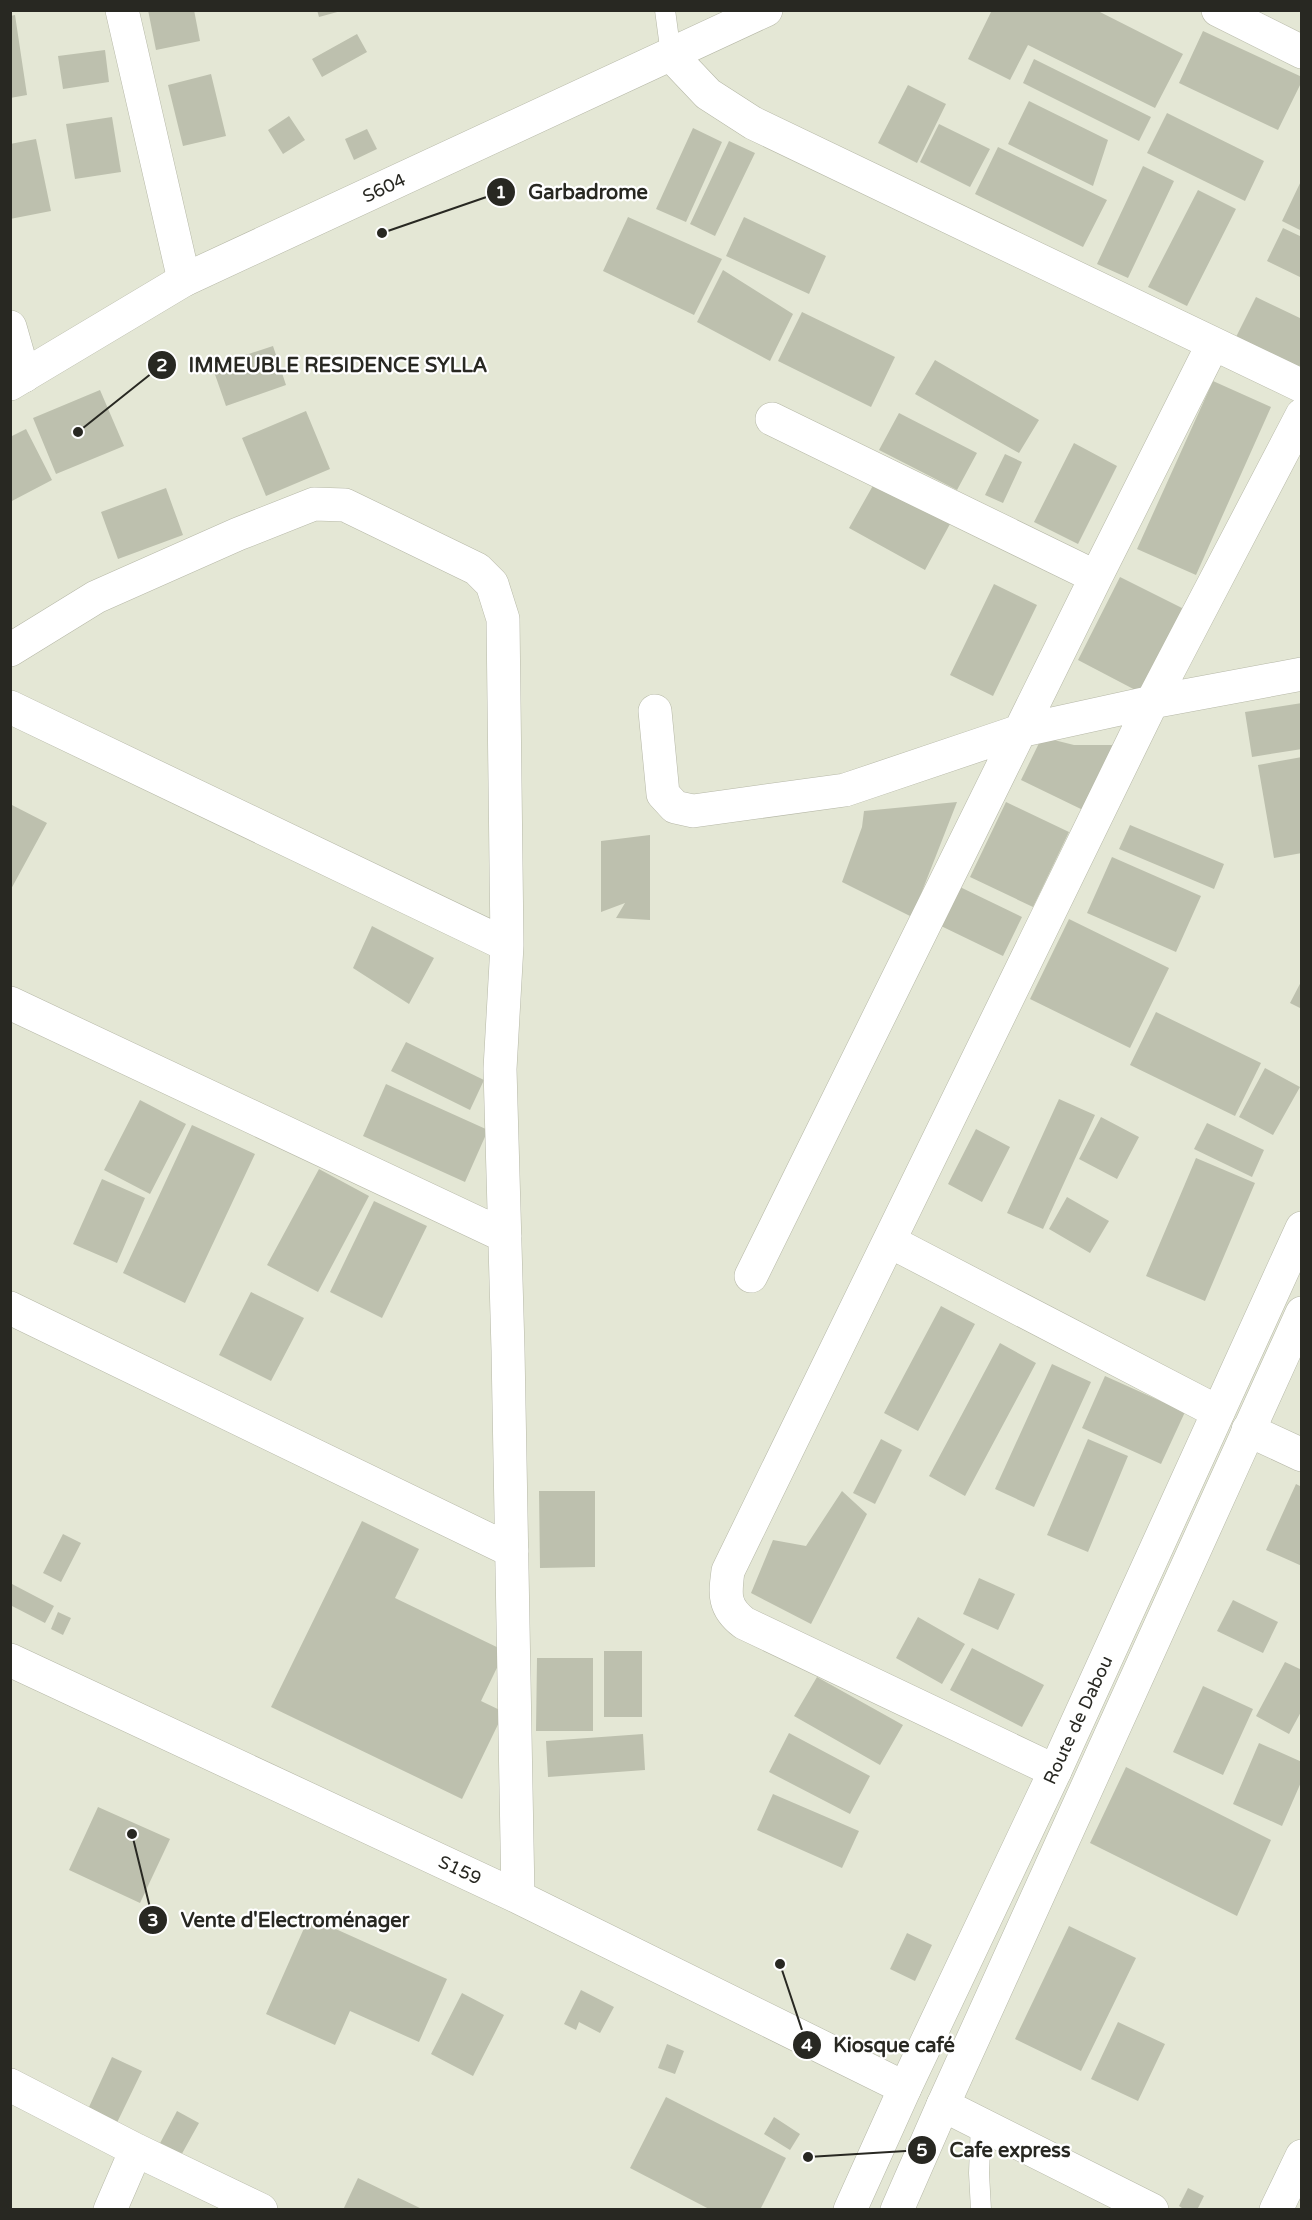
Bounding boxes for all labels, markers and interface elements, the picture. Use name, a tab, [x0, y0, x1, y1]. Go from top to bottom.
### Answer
street label: S604	[359, 169, 409, 207]
callout: Garbadrome	[486, 173, 660, 211]
text: 1	[495, 181, 507, 203]
text: Garbadrome	[528, 181, 648, 205]
callout: IMMEUBLE RESIDENCE SYLLA	[147, 346, 499, 384]
text: 2	[156, 354, 168, 376]
text: IMMEUBLE RESIDENCE SYLLA	[189, 354, 487, 378]
street label: Route de Dabou	[1039, 1652, 1117, 1788]
street label: S159	[435, 1851, 485, 1889]
callout: Vente d'Electroménager	[138, 1901, 421, 1939]
text: 3	[147, 1909, 159, 1931]
text: Vente d'Electroménager	[181, 1909, 410, 1933]
callout: Kiosque café	[792, 2026, 967, 2064]
text: 4	[801, 2034, 813, 2056]
text: Kiosque café	[833, 2034, 955, 2058]
callout: Cafe express	[907, 2131, 1082, 2169]
text: 5	[916, 2139, 928, 2161]
text: Cafe express	[950, 2139, 1071, 2163]

